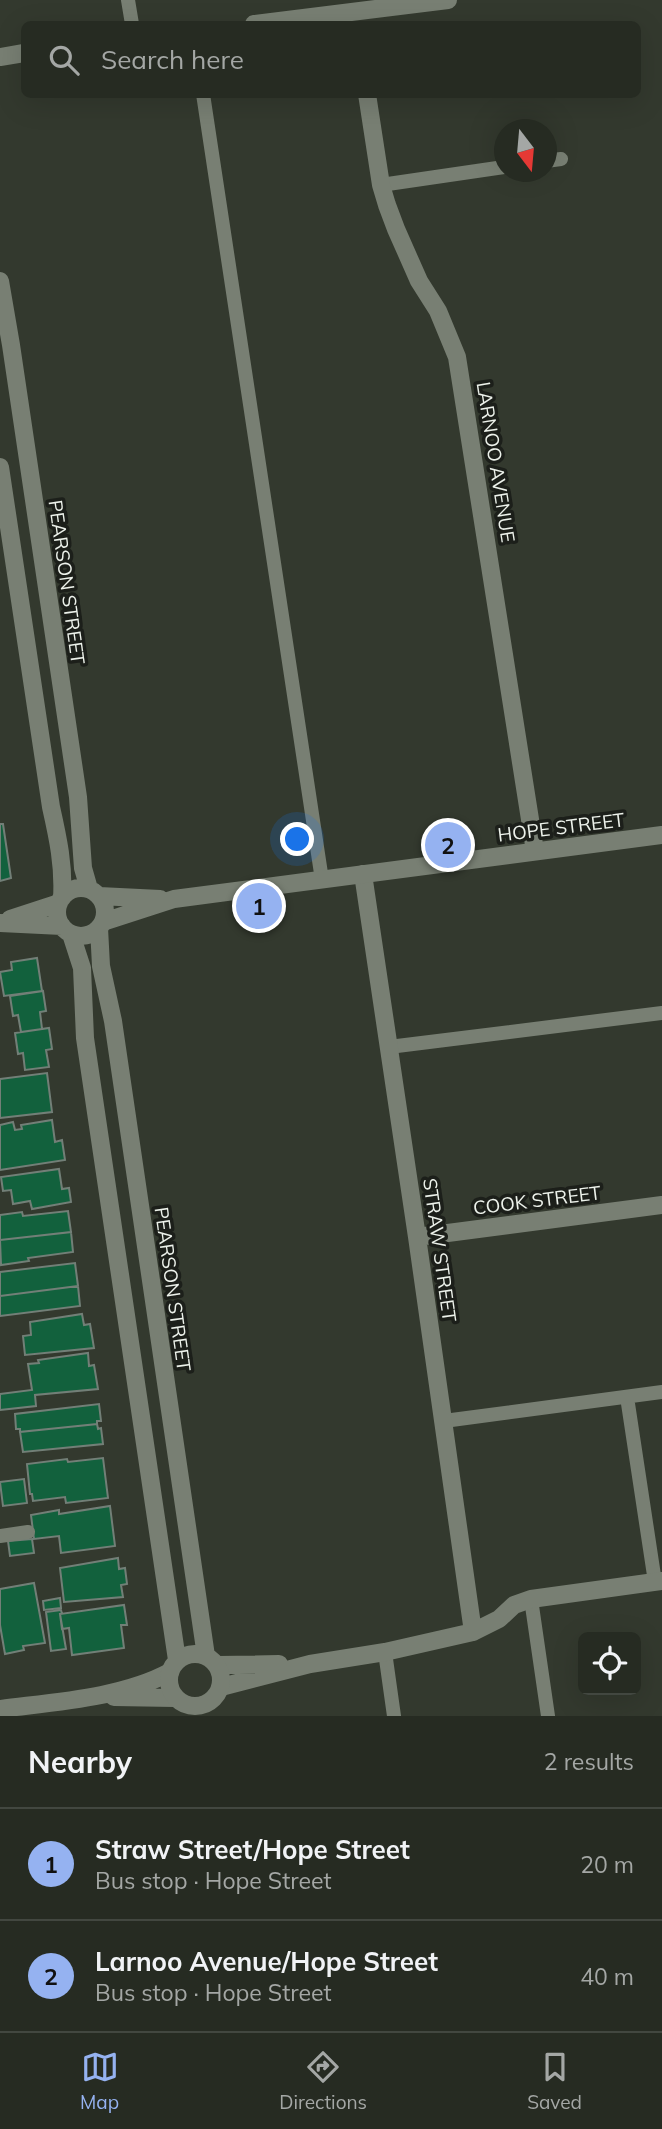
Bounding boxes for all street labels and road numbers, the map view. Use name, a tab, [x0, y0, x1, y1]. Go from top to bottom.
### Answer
street label: LARNOO AVENUE	[471, 380, 521, 544]
street label: PEARSON STREET	[44, 498, 90, 666]
street label: HOPE STREET	[496, 807, 626, 847]
street label: STRAW STREET	[418, 1177, 462, 1324]
street label: COOK STREET	[472, 1180, 603, 1220]
street label: PEARSON STREET	[150, 1205, 196, 1373]

